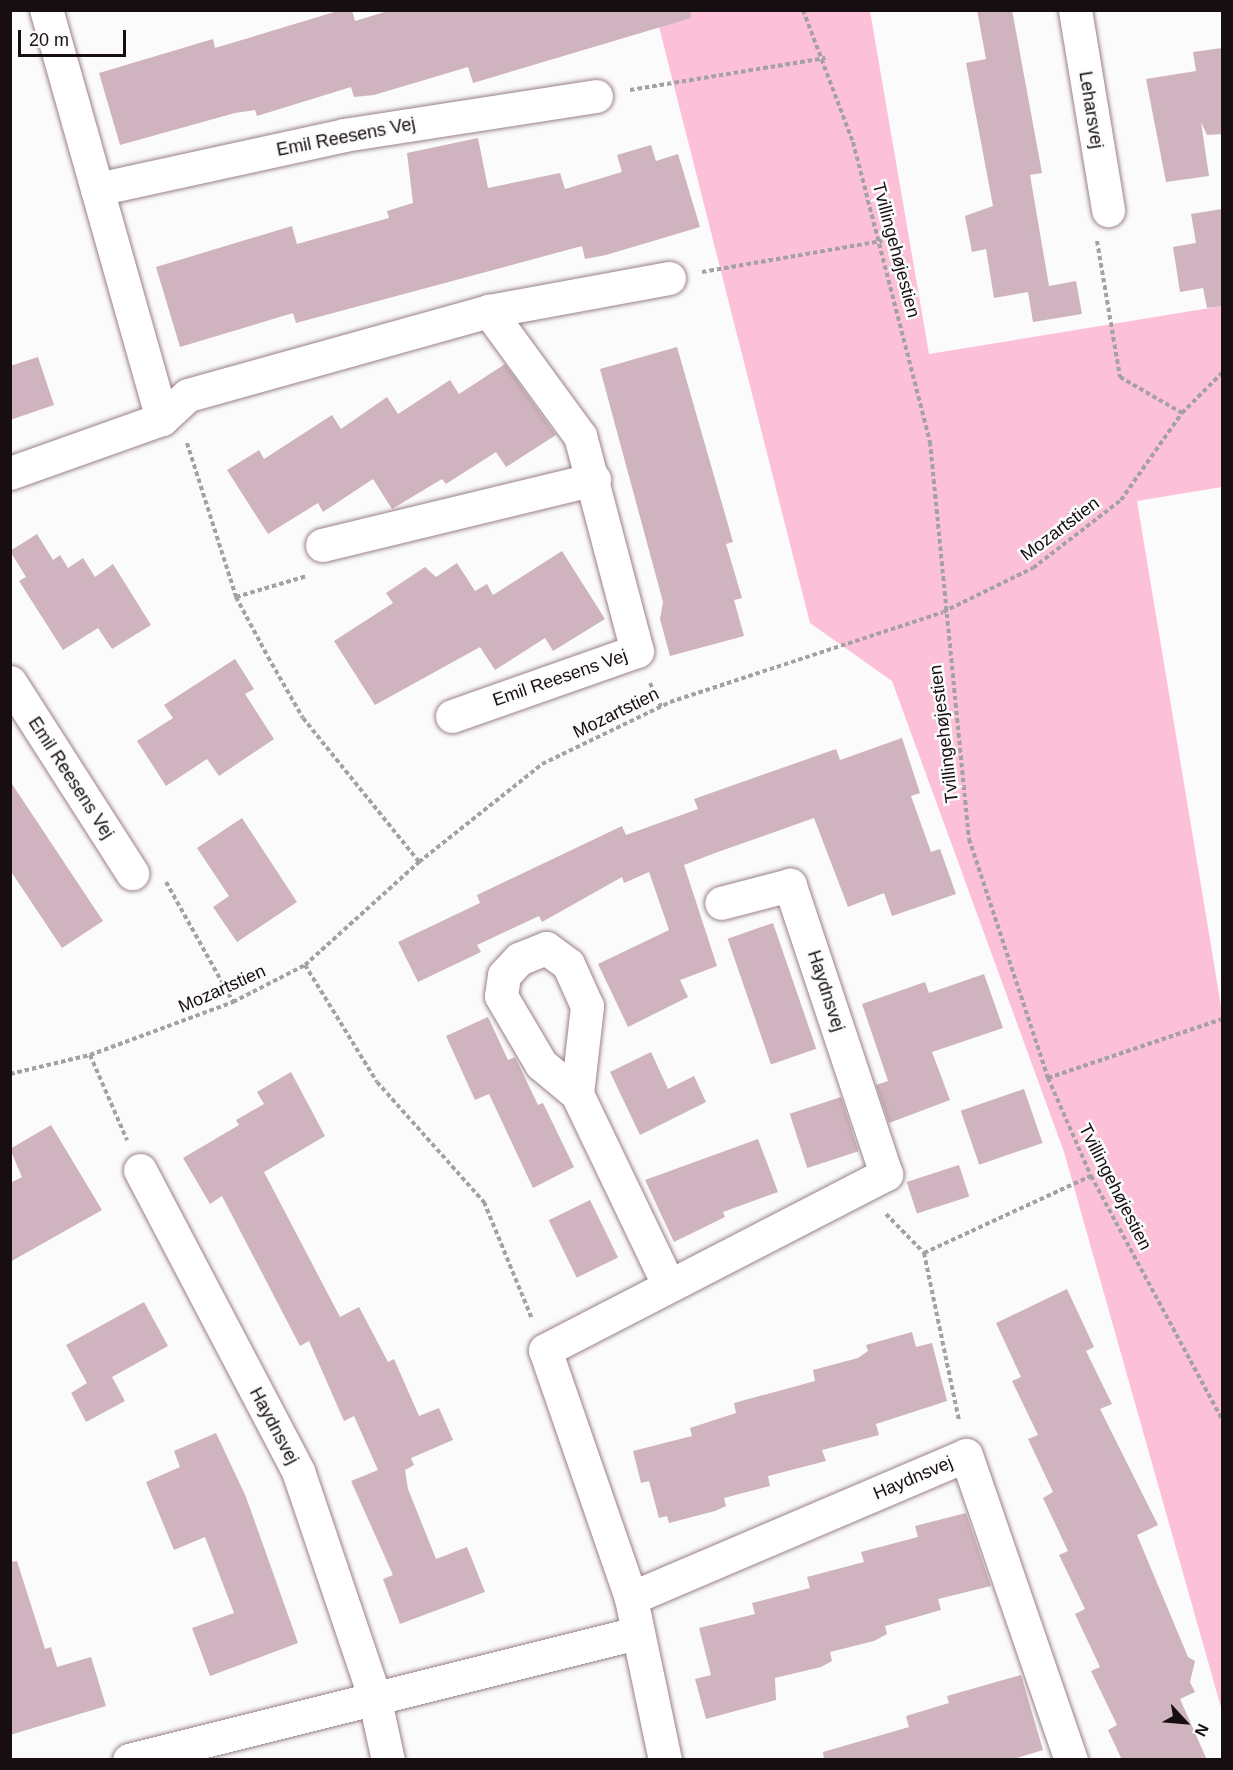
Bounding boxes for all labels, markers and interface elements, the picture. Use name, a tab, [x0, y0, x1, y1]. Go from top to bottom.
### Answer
scale bar	[21, 18, 129, 56]
text: 20 m	[29, 30, 69, 50]
street label: Leharsvej	[1074, 70, 1108, 150]
street label: Emil Reesens Vej	[275, 113, 417, 161]
street label: Tvillingehøjestien	[868, 180, 924, 320]
street label: Mozartstien	[1016, 492, 1104, 566]
street label: Emil Reesens Vej	[490, 645, 630, 711]
street label: Tvillingehøjestien	[925, 664, 963, 804]
street label: Mozartstien	[569, 683, 663, 743]
street label: Emil Reesens Vej	[24, 713, 118, 843]
street label: Haydnsvej	[803, 948, 849, 1034]
street label: Mozartstien	[175, 960, 269, 1018]
street label: Tvillingehøjestien	[1074, 1120, 1156, 1254]
street label: Haydnsvej	[245, 1384, 303, 1468]
street label: Haydnsvej	[870, 1452, 956, 1504]
north arrow	[1155, 1692, 1215, 1752]
text: N	[1191, 1721, 1212, 1739]

